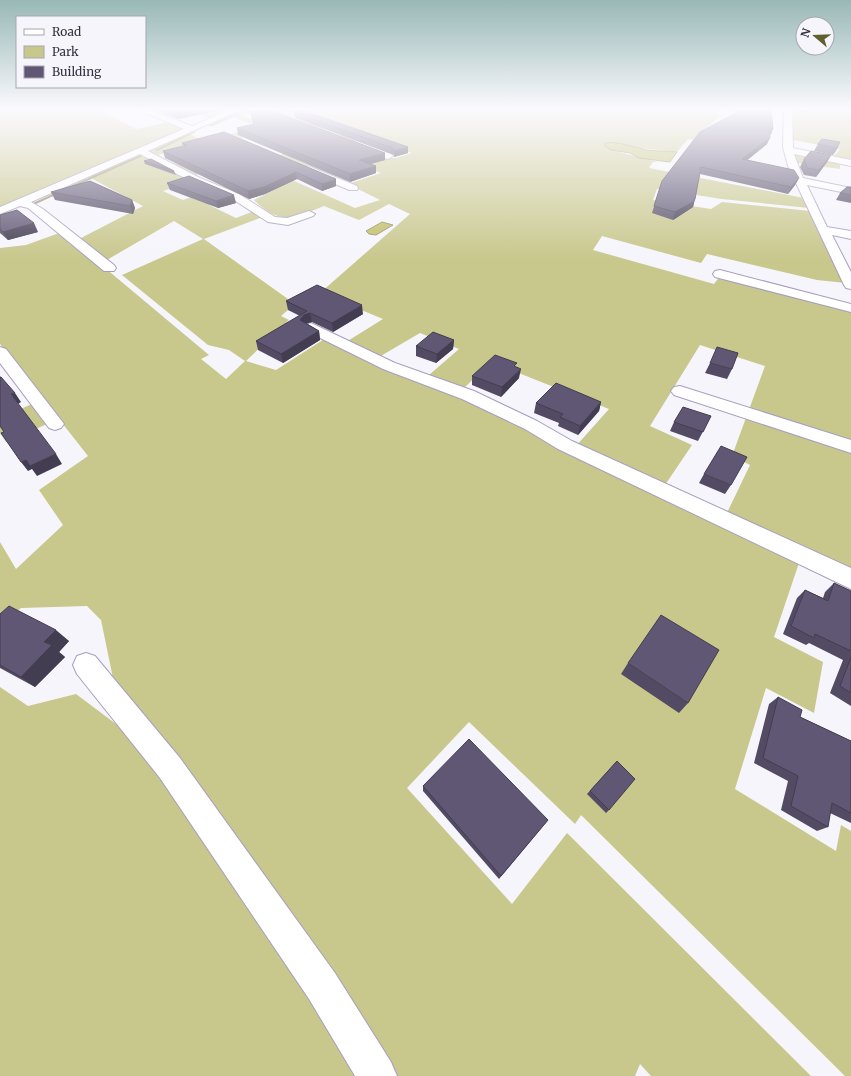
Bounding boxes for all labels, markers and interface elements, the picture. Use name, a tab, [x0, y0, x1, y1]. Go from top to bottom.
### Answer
legend	[16, 16, 146, 88]
north arrow	[795, 16, 835, 56]
text: Road	[52, 24, 81, 39]
text: N	[798, 26, 814, 39]
text: Park	[52, 44, 79, 59]
text: Building	[52, 64, 102, 79]

